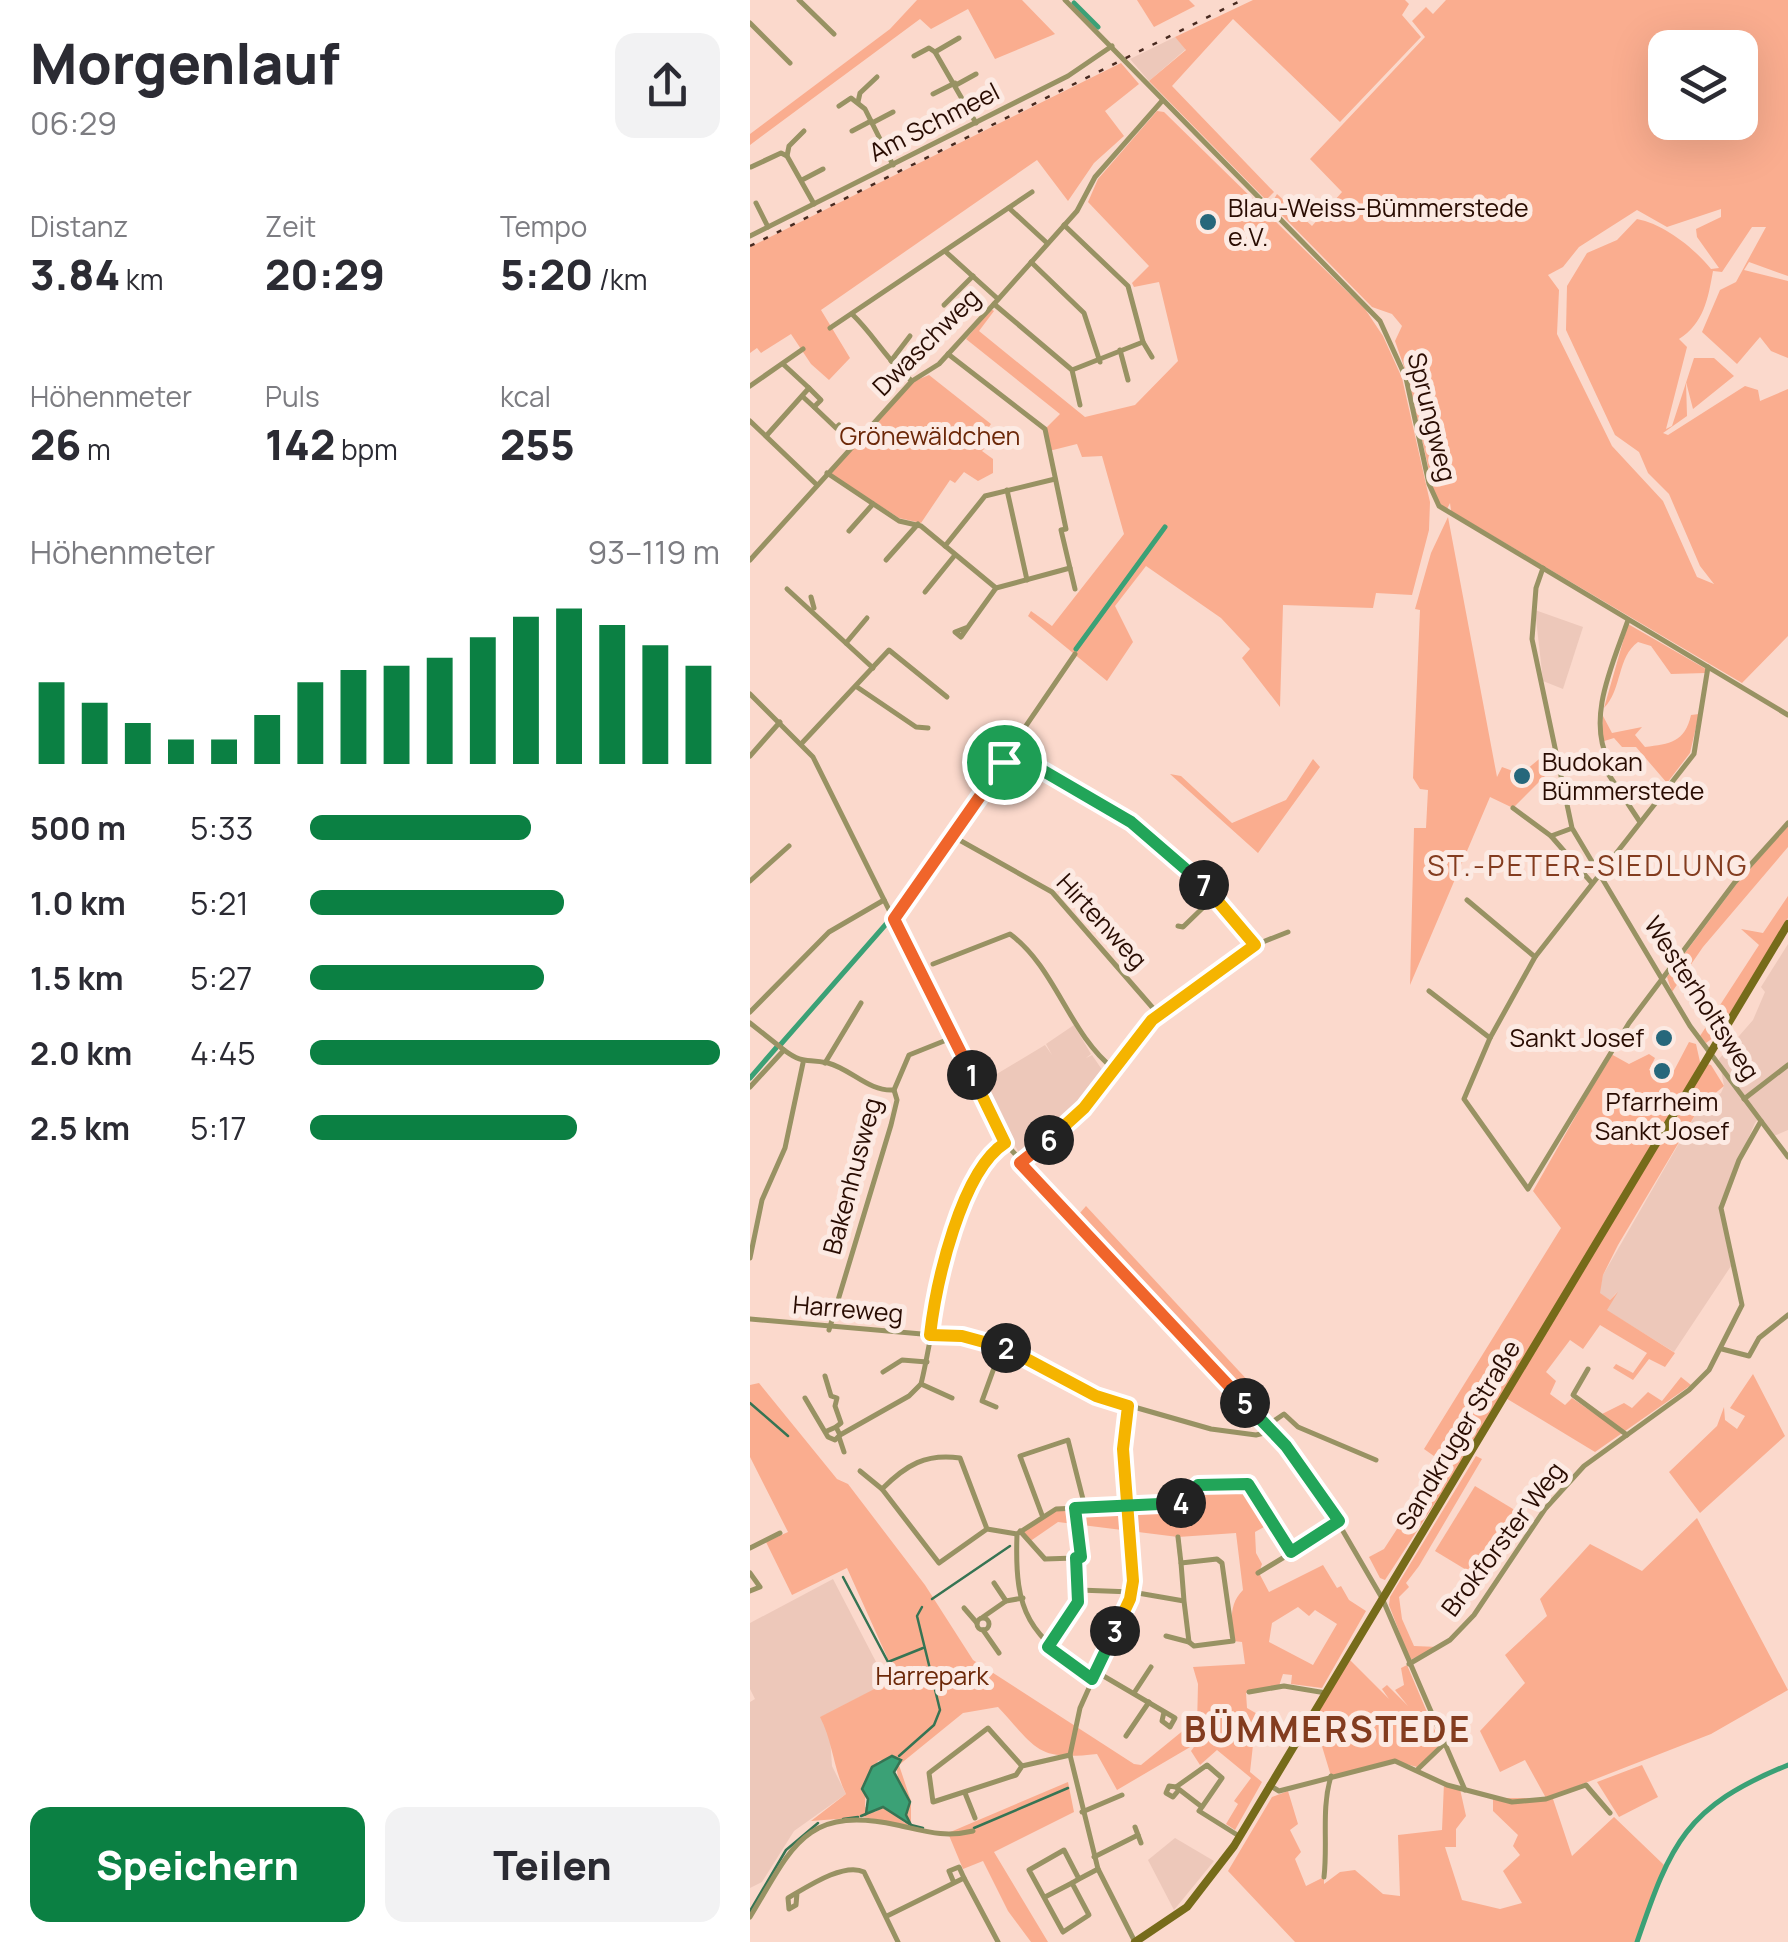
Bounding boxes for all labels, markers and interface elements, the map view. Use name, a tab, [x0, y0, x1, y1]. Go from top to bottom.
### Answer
text: Morgenlauf	[30, 25, 340, 101]
map controls	[1648, 30, 1758, 140]
button: layers	[1648, 30, 1758, 140]
button: share	[615, 33, 720, 138]
street label: Am Schmeel	[862, 74, 1005, 169]
text: 06:29	[30, 101, 117, 145]
place label: Blau-Weiss-Bümmerstede e.V.	[1228, 190, 1529, 254]
text: Distanz	[30, 207, 128, 245]
text: Zeit	[265, 207, 316, 245]
text: Tempo	[500, 207, 587, 245]
marker: Blau-Weiss-Bümmerstede e.V.	[1197, 211, 1219, 233]
text: 3.84	[30, 245, 120, 303]
text: 20:29	[265, 245, 385, 303]
text: 5:20	[500, 245, 593, 303]
text: km	[120, 260, 164, 298]
text: /km	[593, 260, 648, 298]
street label: Dwaschweg	[864, 280, 987, 403]
street label: Sprungweg	[1400, 349, 1465, 485]
text: Höhenmeter	[30, 377, 192, 415]
text: Puls	[265, 377, 320, 415]
text: kcal	[500, 377, 551, 415]
text: 26	[30, 415, 82, 473]
text: 142	[265, 415, 335, 473]
text: 255	[500, 415, 575, 473]
park label: Grönewäldchen	[840, 418, 1020, 453]
text: m	[82, 430, 111, 468]
text: bpm	[335, 430, 398, 468]
text: Höhenmeter	[30, 530, 215, 574]
text: 93–119 m	[587, 530, 720, 574]
pin	[962, 720, 1047, 805]
icon: arrive	[977, 735, 1032, 790]
place label: Budokan Bümmerstede	[1542, 744, 1704, 808]
marker: Budokan Bümmerstede	[1511, 765, 1533, 787]
text: 500 m	[30, 806, 126, 850]
text: 5:33	[190, 806, 253, 850]
district label: ST.-PETER-SIEDLUNG	[1427, 846, 1749, 884]
pin: 7	[1179, 860, 1229, 910]
street label: Hirtenweg	[1049, 865, 1156, 976]
text: 7	[1197, 866, 1211, 904]
text: 1.0 km	[30, 881, 126, 925]
text: 5:21	[190, 881, 249, 925]
street label: Westerholtsweg	[1636, 909, 1769, 1087]
text: 1.5 km	[30, 956, 124, 1000]
text: 5:27	[190, 956, 252, 1000]
place label: Sankt Josef	[1510, 1020, 1644, 1055]
marker: Sankt Josef	[1653, 1027, 1675, 1049]
text: 2.0 km	[30, 1031, 132, 1075]
text: 4:45	[190, 1031, 256, 1075]
pin: 1	[947, 1050, 997, 1100]
text: 1	[966, 1056, 978, 1094]
marker: Pfarrheim Sankt Josef	[1651, 1060, 1673, 1082]
place label: Pfarrheim Sankt Josef	[1595, 1084, 1729, 1148]
street label: Bakenhusweg	[814, 1094, 889, 1258]
text: 2.5 km	[30, 1106, 130, 1150]
text: 5:17	[190, 1106, 247, 1150]
pin: 6	[1024, 1115, 1074, 1165]
text: 6	[1040, 1121, 1058, 1159]
street label: Harreweg	[791, 1286, 905, 1331]
pin: 2	[981, 1323, 1031, 1373]
text: 2	[998, 1329, 1014, 1367]
street label: Sandkruger Straße	[1387, 1333, 1528, 1536]
pin: 5	[1220, 1378, 1270, 1428]
text: 5	[1237, 1384, 1253, 1422]
street label: Brokforster Weg	[1433, 1454, 1572, 1623]
pin: 4	[1156, 1478, 1206, 1528]
text: 4	[1172, 1484, 1190, 1522]
pin: 3	[1090, 1606, 1140, 1656]
text: 3	[1107, 1612, 1123, 1650]
park label: Harrepark	[875, 1658, 989, 1693]
district label: BÜMMERSTEDE	[1184, 1705, 1472, 1753]
button: Speichern	[30, 1807, 365, 1922]
button: Teilen	[385, 1807, 720, 1922]

